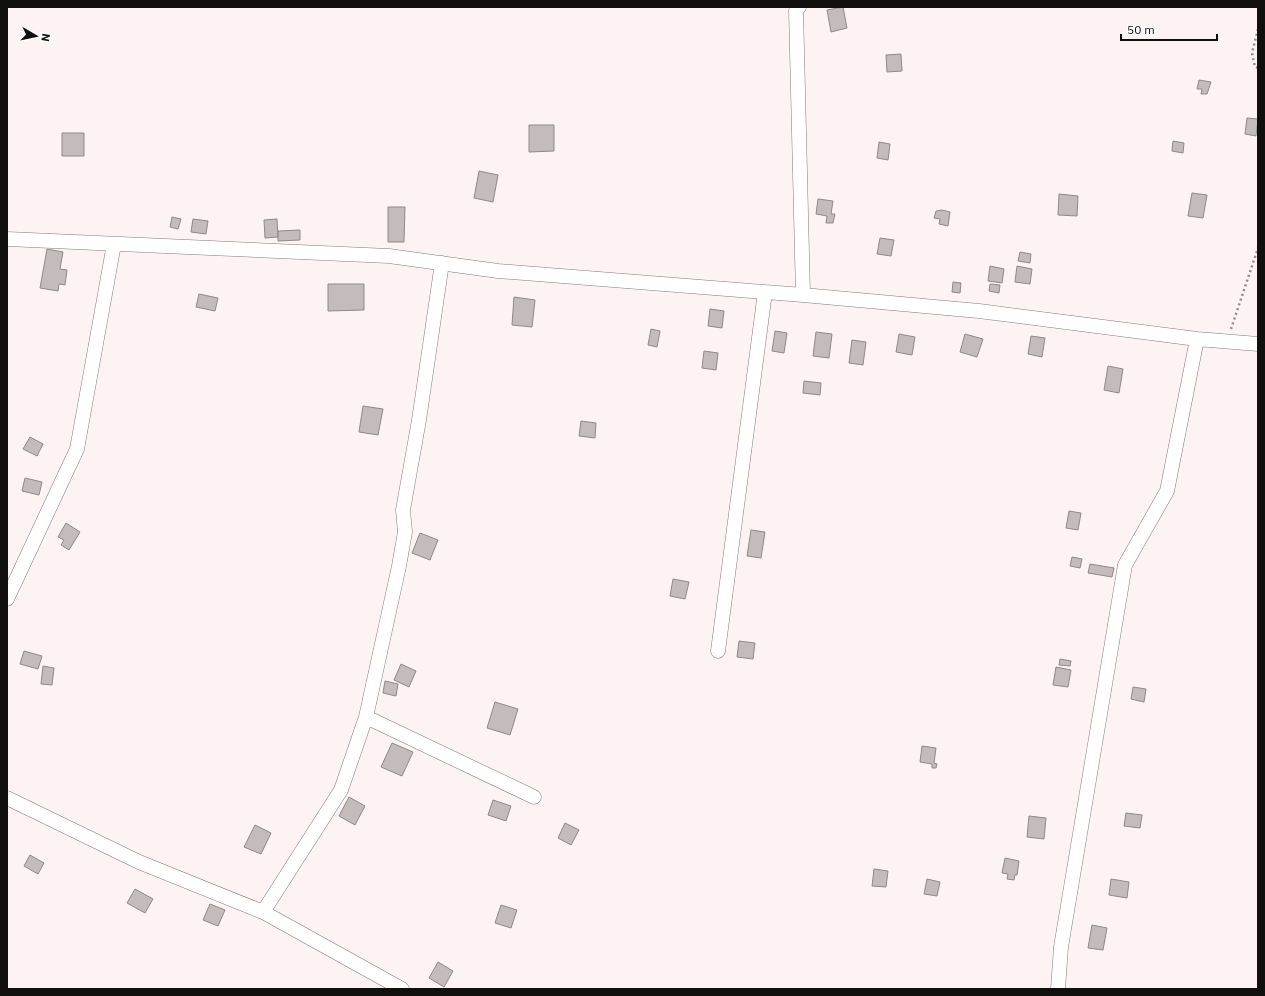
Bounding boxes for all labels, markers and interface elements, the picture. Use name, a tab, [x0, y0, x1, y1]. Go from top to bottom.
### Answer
north arrow	[16, 16, 56, 56]
scale bar	[1121, 16, 1217, 42]
text: 50 m	[1127, 22, 1155, 37]
text: N	[38, 33, 53, 43]

